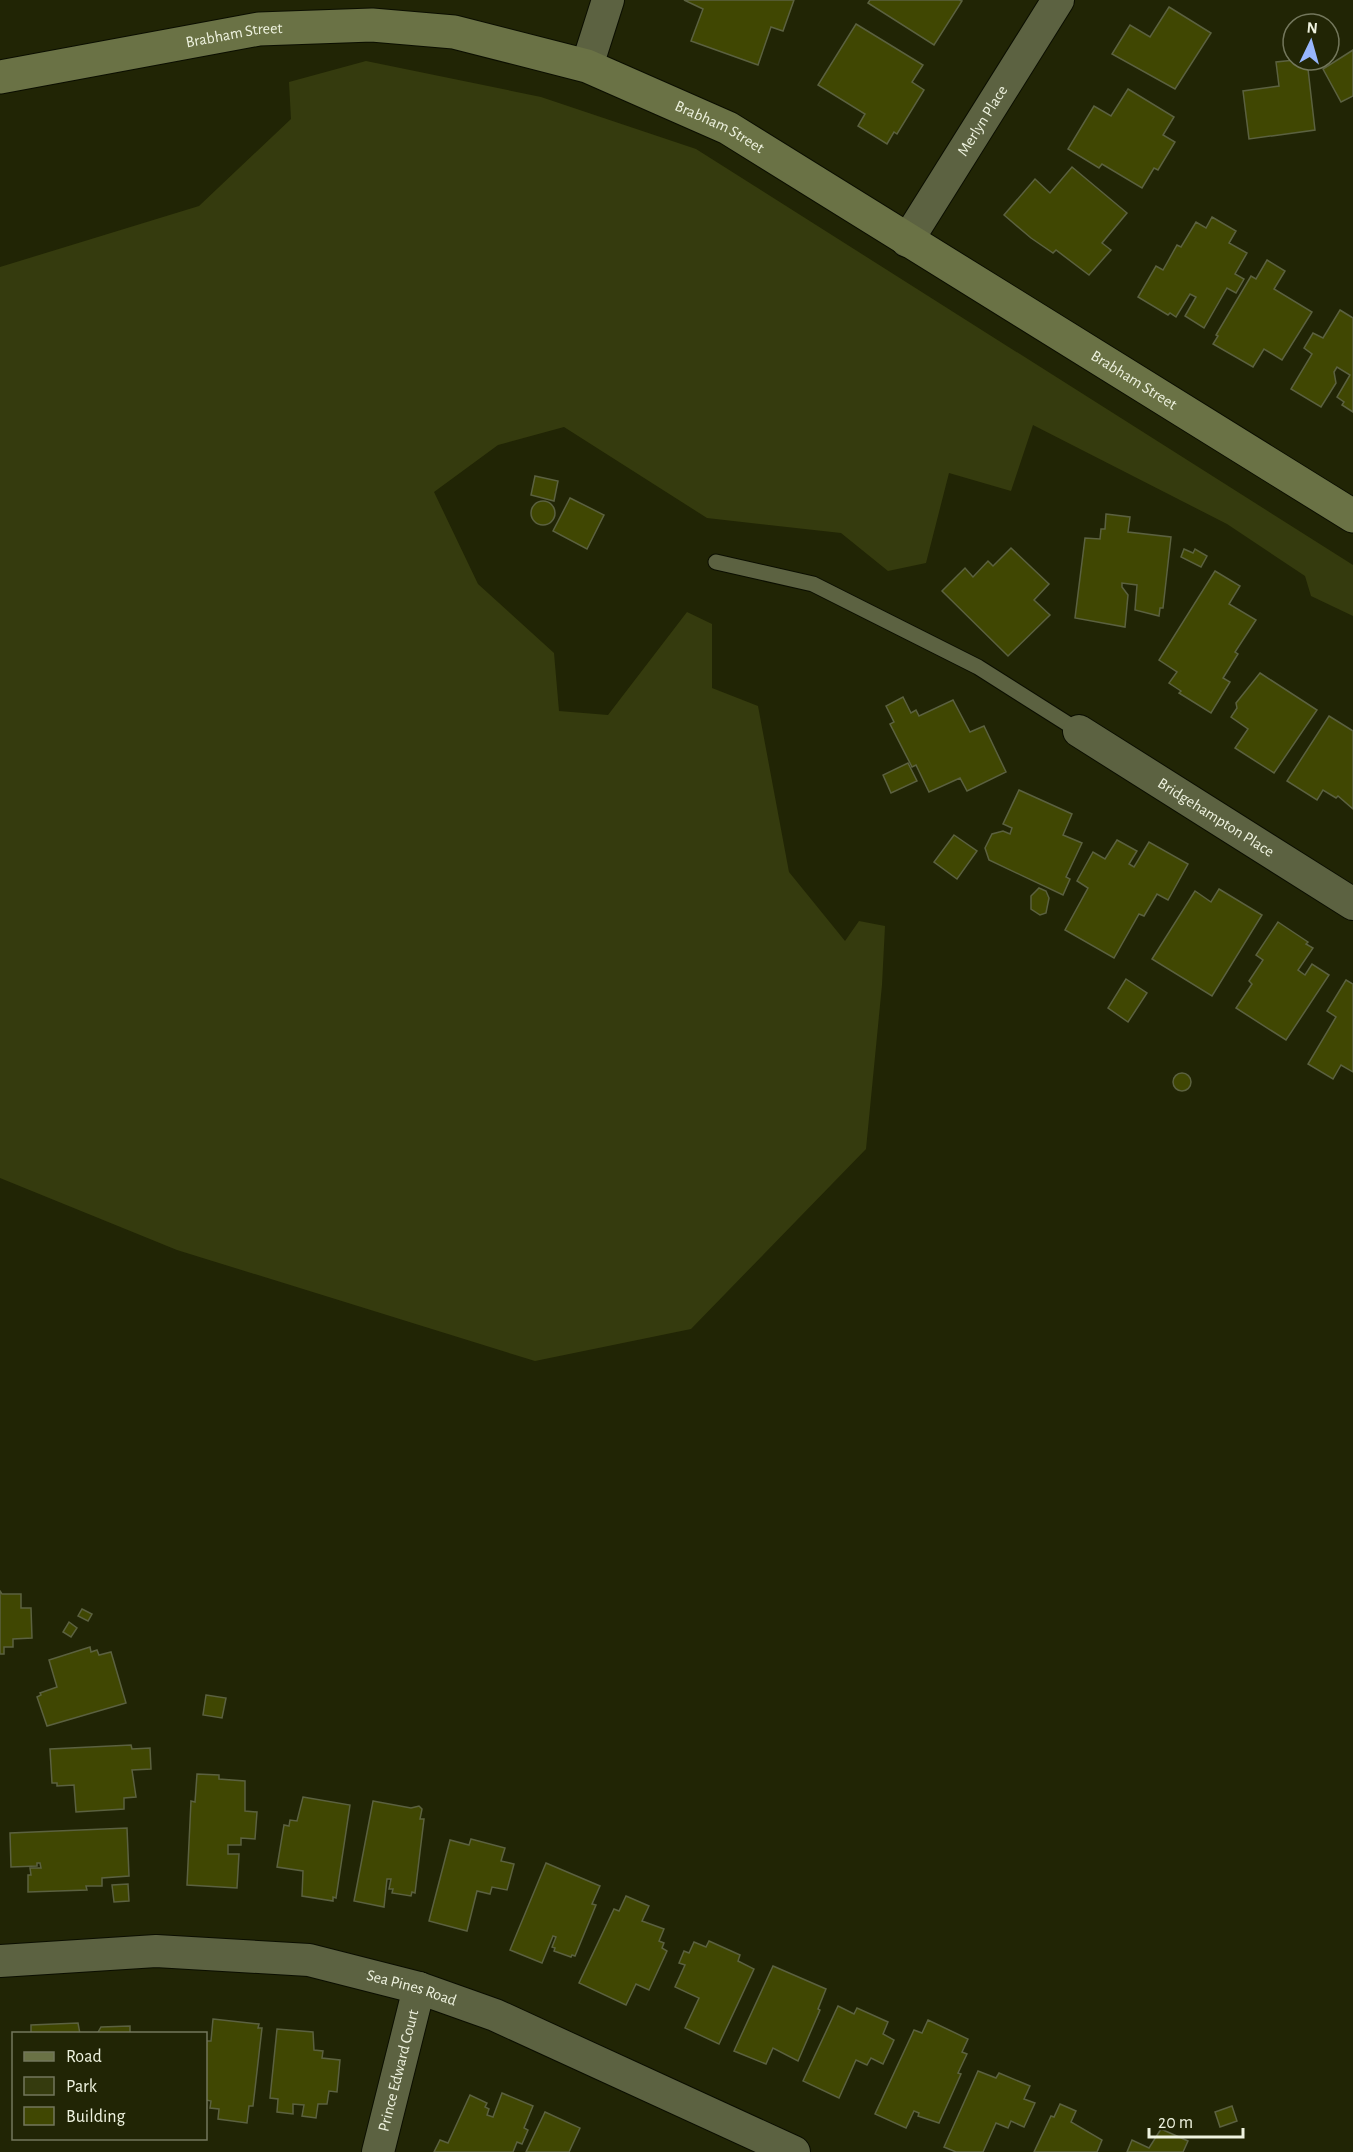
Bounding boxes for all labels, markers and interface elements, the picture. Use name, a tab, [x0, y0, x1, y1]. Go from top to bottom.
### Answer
north arrow	[1281, 12, 1341, 72]
street label: Brabham Street	[184, 20, 283, 50]
text: N	[1306, 20, 1318, 37]
street label: Merlyn Place	[954, 83, 1010, 159]
street label: Brabham Street	[673, 98, 767, 156]
street label: Brabham Street	[1088, 347, 1180, 413]
street label: Bridgehampton Place	[1155, 775, 1277, 860]
street label: Sea Pines Road	[365, 1967, 459, 2009]
street label: Prince Edward Court	[375, 2008, 421, 2133]
legend	[12, 2032, 207, 2140]
text: Road	[66, 2048, 102, 2066]
text: Park	[66, 2078, 98, 2096]
scale bar	[1149, 2101, 1244, 2139]
text: Building	[66, 2108, 126, 2126]
text: 20 m	[1158, 2114, 1193, 2132]

